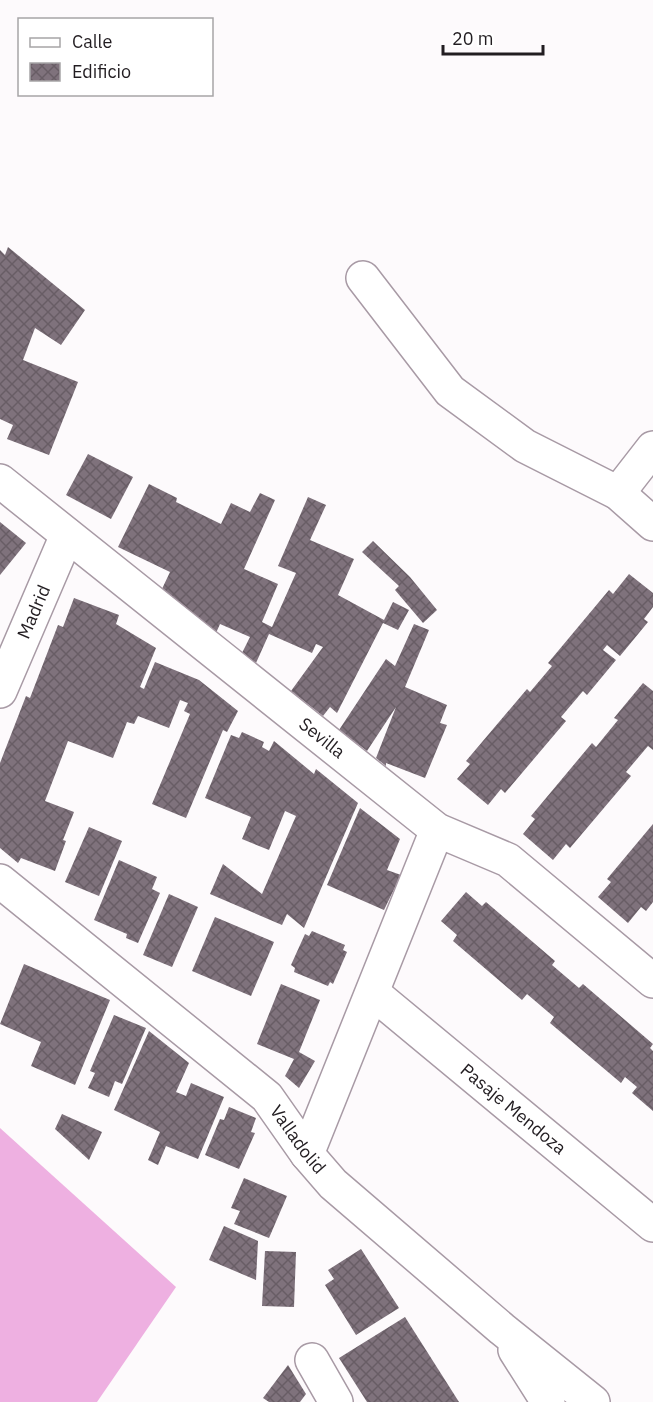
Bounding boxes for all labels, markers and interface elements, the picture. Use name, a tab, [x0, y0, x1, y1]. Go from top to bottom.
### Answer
legend	[18, 18, 213, 96]
scale bar	[443, 18, 544, 56]
text: 20 m	[452, 27, 494, 50]
text: Calle	[72, 30, 112, 53]
text: Edificio	[72, 60, 131, 83]
street label: Madrid	[12, 581, 55, 642]
street label: Sevilla	[294, 712, 350, 763]
street label: Pasaje Mendoza	[456, 1058, 571, 1159]
street label: Valladolid	[265, 1100, 331, 1178]

